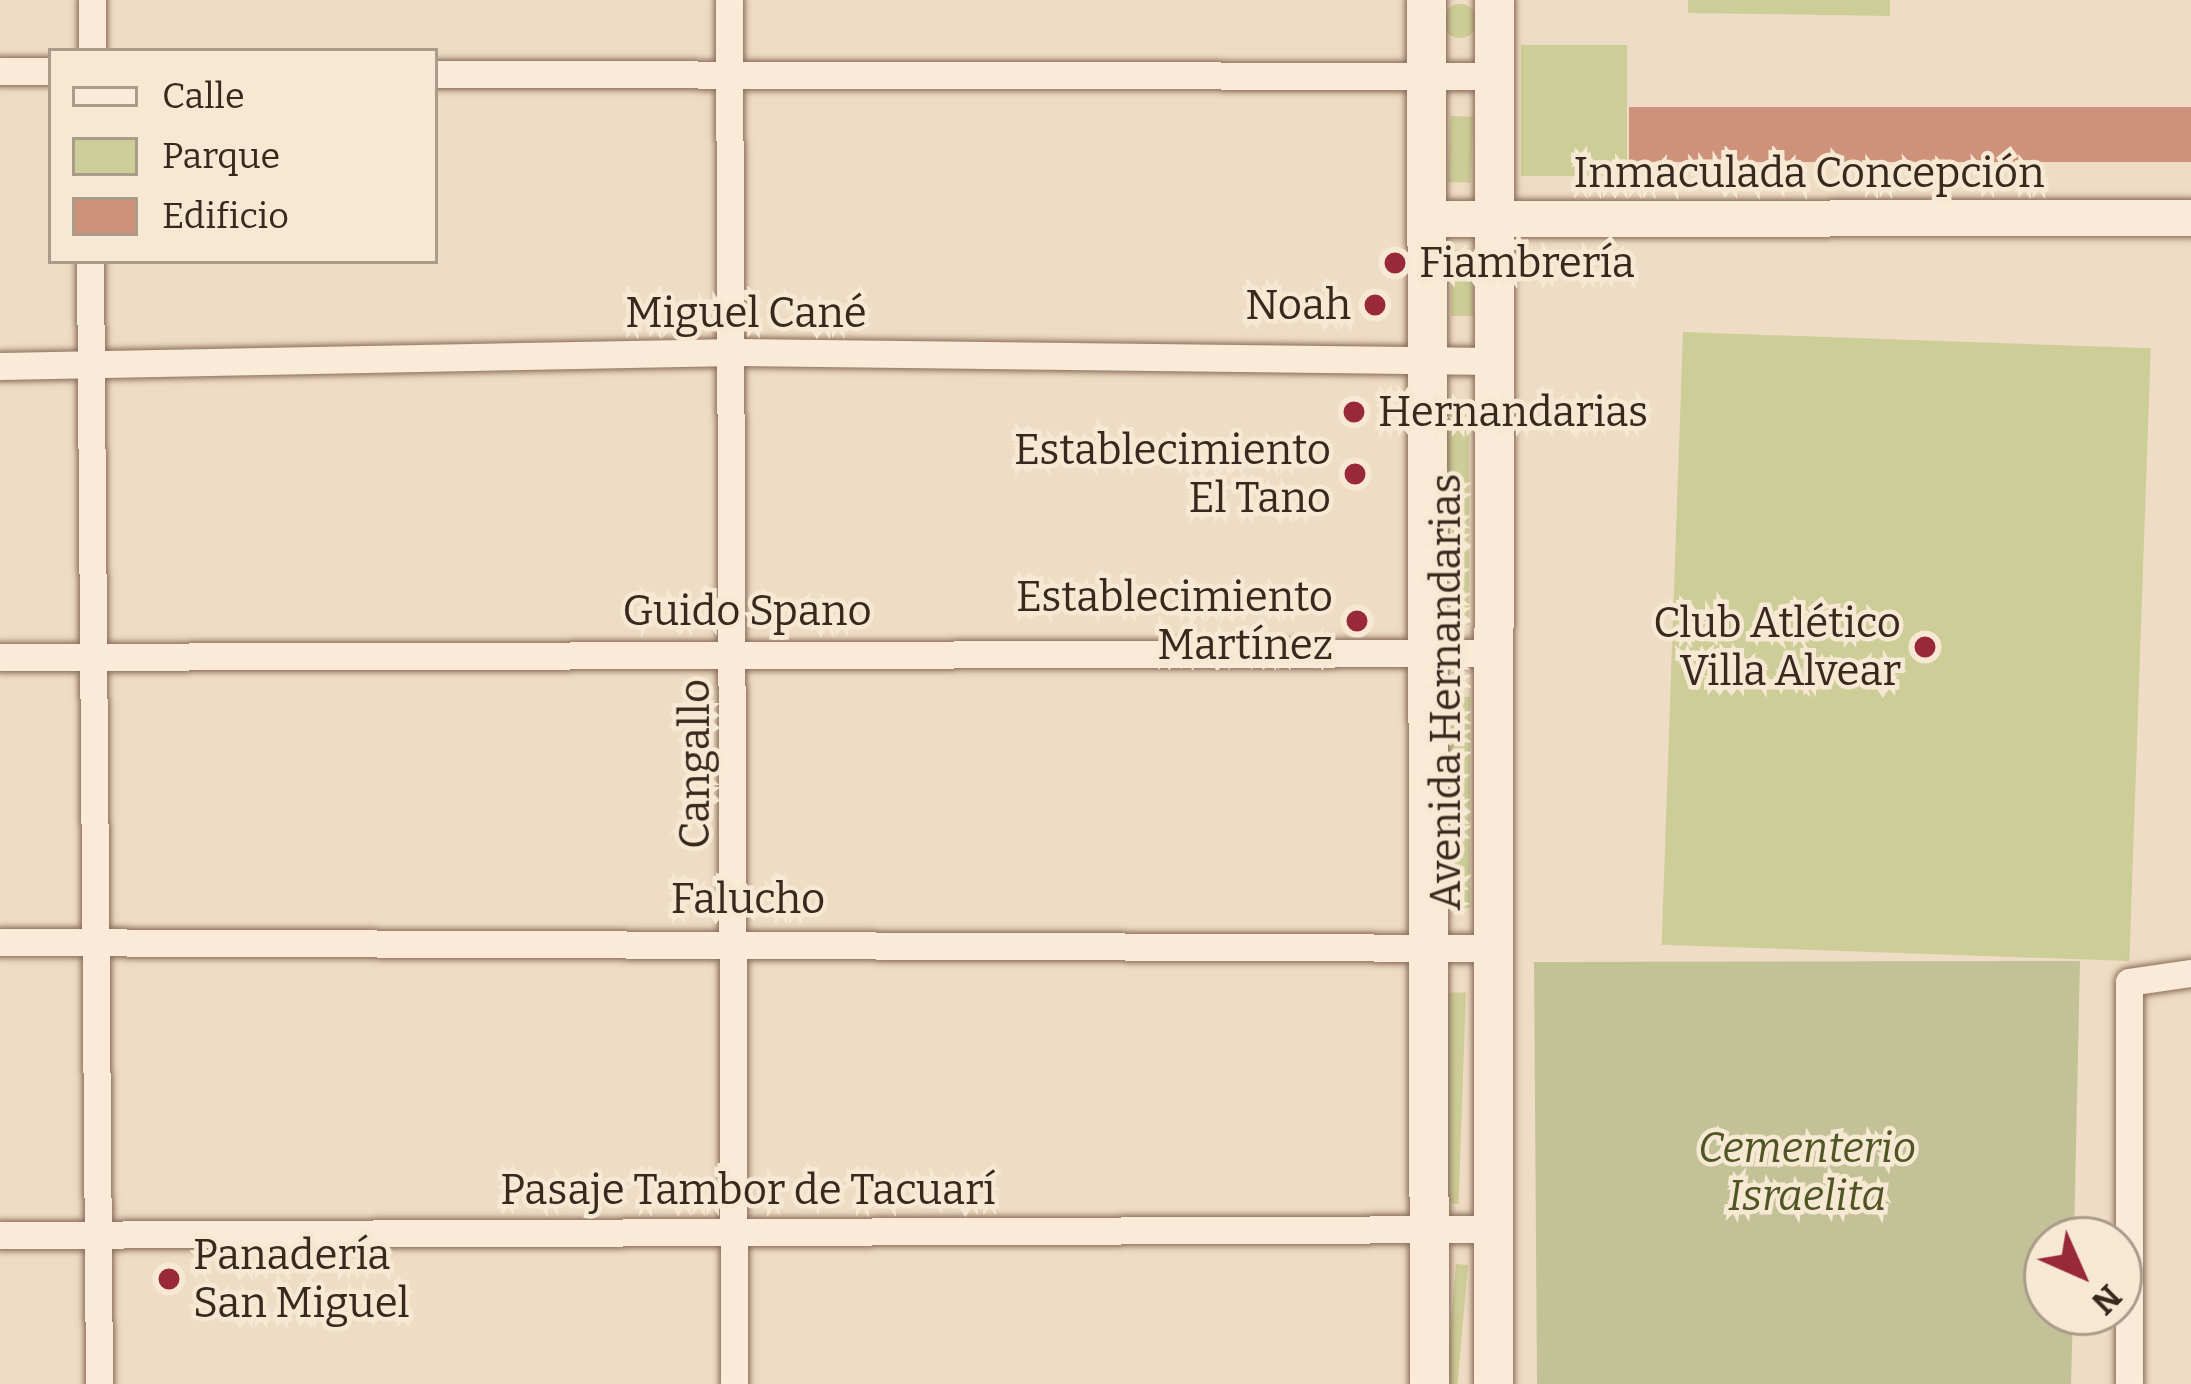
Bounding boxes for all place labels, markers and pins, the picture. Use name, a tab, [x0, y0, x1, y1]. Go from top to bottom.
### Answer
place label: Fiambrería	[1419, 238, 1635, 288]
marker: Fiambrería	[1382, 250, 1408, 276]
place label: Noah	[1245, 280, 1351, 330]
marker: Noah	[1362, 292, 1388, 318]
place label: Hernandarias	[1378, 387, 1648, 437]
marker: Hernandarias	[1341, 399, 1367, 425]
place label: Establecimiento El Tano	[1014, 425, 1331, 524]
marker: Establecimiento El Tano	[1342, 461, 1368, 487]
place label: Establecimiento Martínez	[1016, 572, 1333, 670]
place label: Club Atlético Villa Alvear	[1653, 598, 1901, 696]
marker: Establecimiento Martínez	[1344, 608, 1370, 634]
marker: Club Atlético Villa Alvear	[1912, 634, 1938, 660]
place label: Panadería San Miguel	[193, 1230, 410, 1328]
marker: Panadería San Miguel	[156, 1266, 182, 1292]

